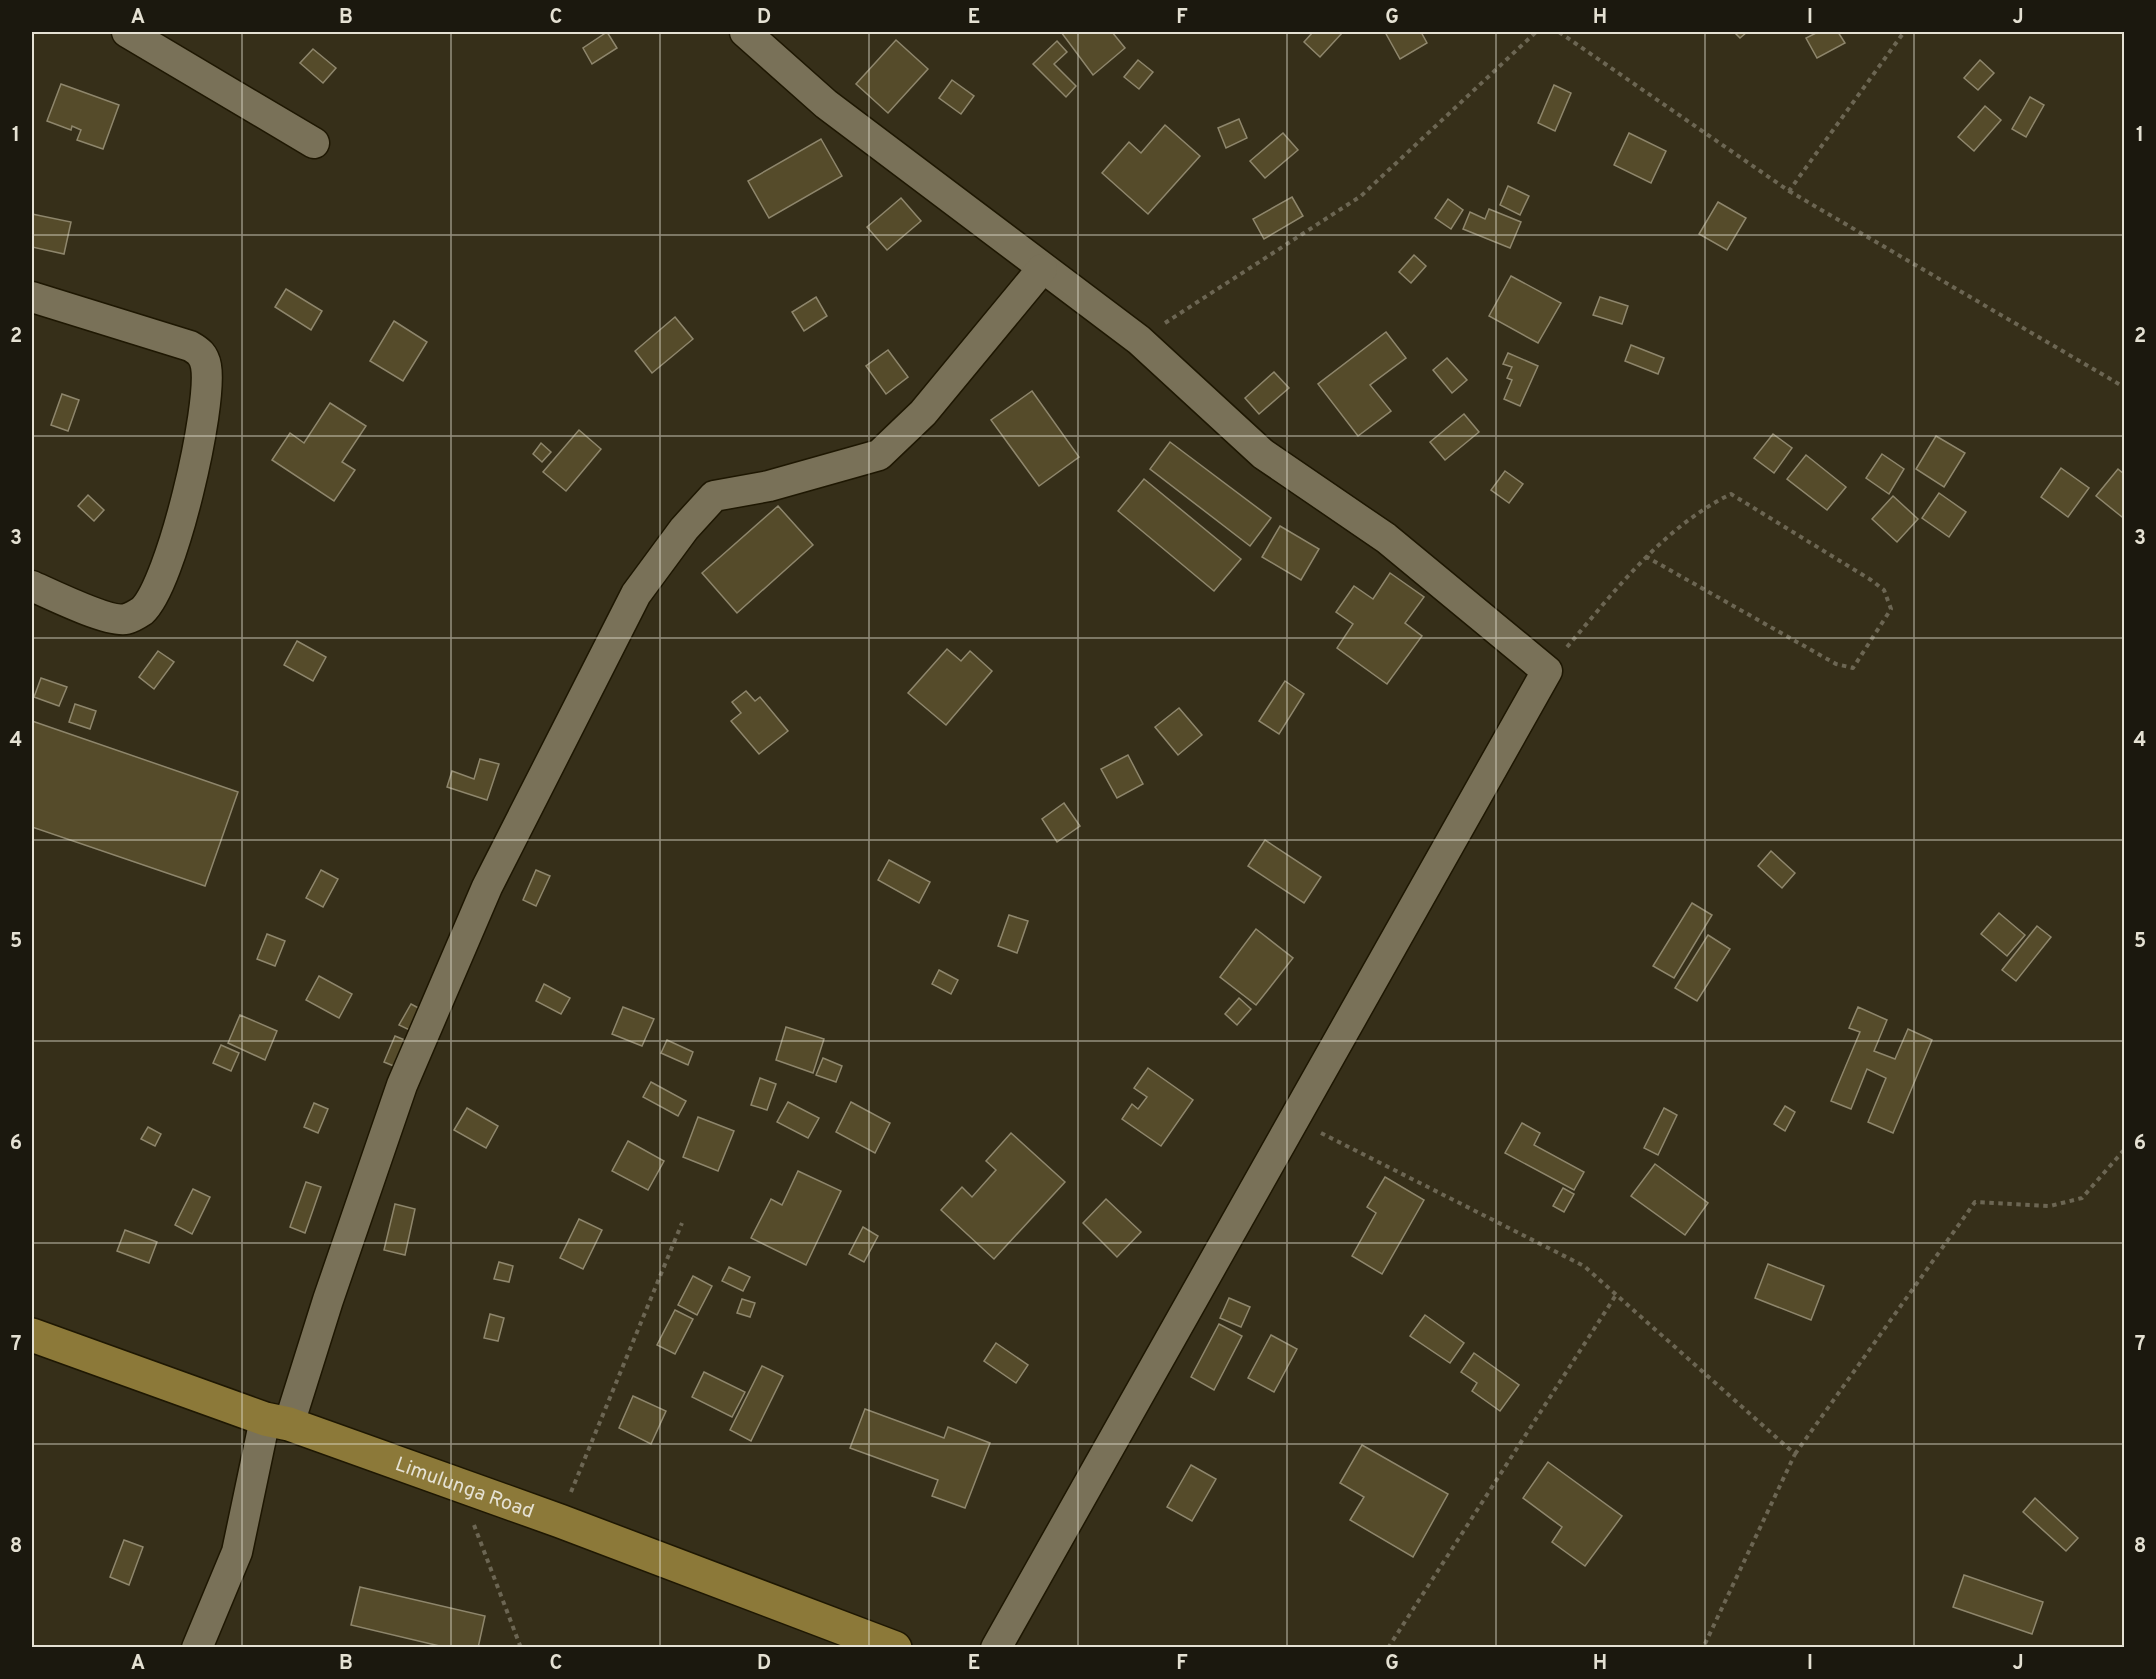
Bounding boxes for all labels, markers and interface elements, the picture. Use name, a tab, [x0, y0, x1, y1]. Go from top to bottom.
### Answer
text: A	[131, 5, 145, 31]
text: B	[339, 5, 353, 31]
text: C	[550, 5, 562, 31]
text: D	[757, 5, 771, 31]
text: E	[968, 5, 980, 31]
text: F	[1176, 5, 1188, 31]
text: G	[1385, 5, 1399, 31]
text: H	[1593, 5, 1607, 31]
text: I	[1807, 5, 1813, 31]
text: J	[2012, 5, 2024, 31]
text: 1	[12, 123, 20, 149]
text: 1	[2136, 123, 2144, 149]
text: 2	[10, 324, 22, 350]
text: 2	[2134, 324, 2146, 350]
text: 3	[10, 526, 22, 552]
text: 3	[2134, 526, 2146, 552]
text: 4	[10, 728, 22, 754]
text: 4	[2134, 728, 2146, 754]
text: 5	[10, 929, 22, 955]
text: 5	[2134, 929, 2146, 955]
text: 6	[10, 1131, 22, 1157]
text: 6	[2134, 1131, 2146, 1157]
text: 7	[11, 1332, 21, 1358]
text: 7	[2135, 1332, 2145, 1358]
street label: Limulunga Road	[391, 1452, 537, 1526]
text: 8	[10, 1534, 22, 1560]
text: 8	[2134, 1534, 2146, 1560]
text: A	[131, 1651, 145, 1677]
text: B	[339, 1651, 353, 1677]
text: C	[550, 1651, 562, 1677]
text: D	[757, 1651, 771, 1677]
text: E	[968, 1651, 980, 1677]
text: F	[1176, 1651, 1188, 1677]
text: G	[1385, 1651, 1399, 1677]
text: H	[1593, 1651, 1607, 1677]
text: I	[1807, 1651, 1813, 1677]
text: J	[2012, 1651, 2024, 1677]

